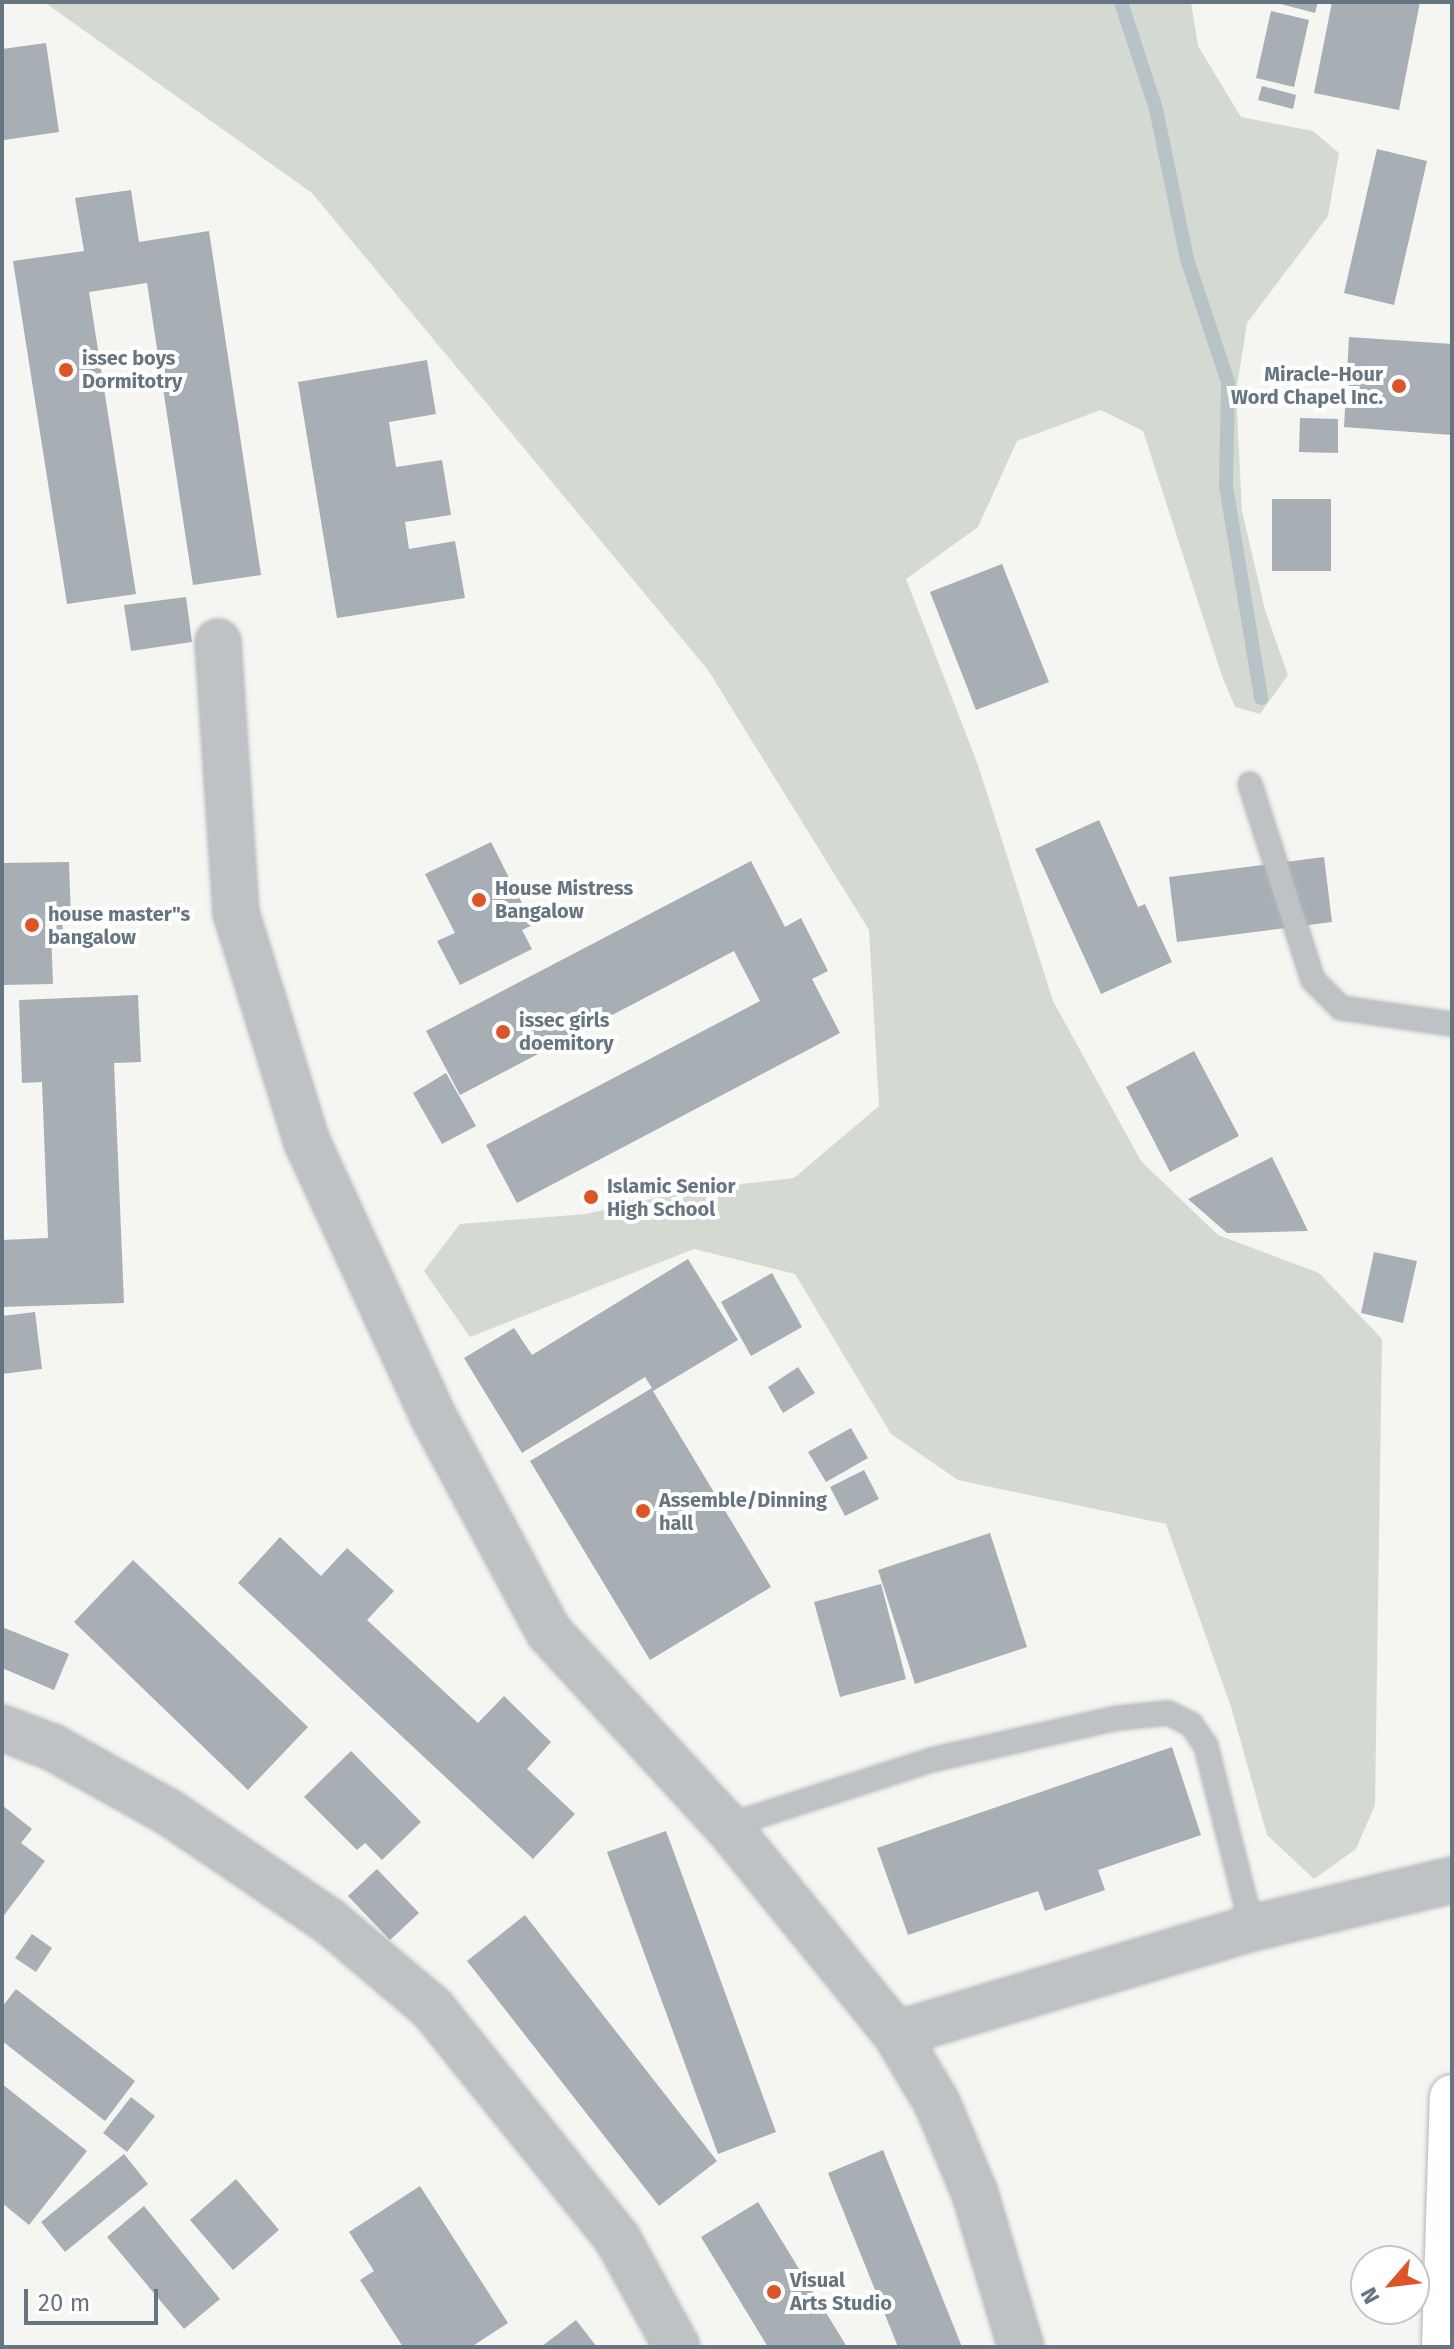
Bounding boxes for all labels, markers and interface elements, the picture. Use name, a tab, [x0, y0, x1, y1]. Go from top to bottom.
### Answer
place label: issec boys Dormitotry	[82, 346, 182, 393]
marker: issec boys Dormitotry	[57, 361, 75, 379]
place label: Miracle-Hour Word Chapel Inc.	[1231, 362, 1383, 409]
marker: Miracle-Hour Word Chapel Inc.	[1390, 377, 1408, 395]
place label: House Mistress Bangalow	[495, 876, 633, 923]
marker: House Mistress Bangalow	[470, 891, 488, 909]
place label: house master"s bangalow	[48, 902, 190, 949]
marker: house master"s bangalow	[23, 916, 41, 934]
place label: issec girls doemitory	[519, 1008, 614, 1055]
marker: issec girls doemitory	[494, 1023, 512, 1041]
place label: Islamic Senior High School	[607, 1174, 736, 1221]
marker: Islamic Senior High School	[582, 1188, 600, 1206]
place label: Assemble/Dinning hall	[659, 1488, 827, 1535]
marker: Assemble/Dinning hall	[634, 1502, 652, 1520]
north arrow	[1350, 2245, 1430, 2325]
place label: Visual Arts Studio	[790, 2268, 892, 2315]
scale bar	[28, 2273, 162, 2323]
marker: Visual Arts Studio	[765, 2283, 783, 2301]
text: N	[1355, 2283, 1385, 2308]
text: 20 m	[38, 2289, 90, 2317]

